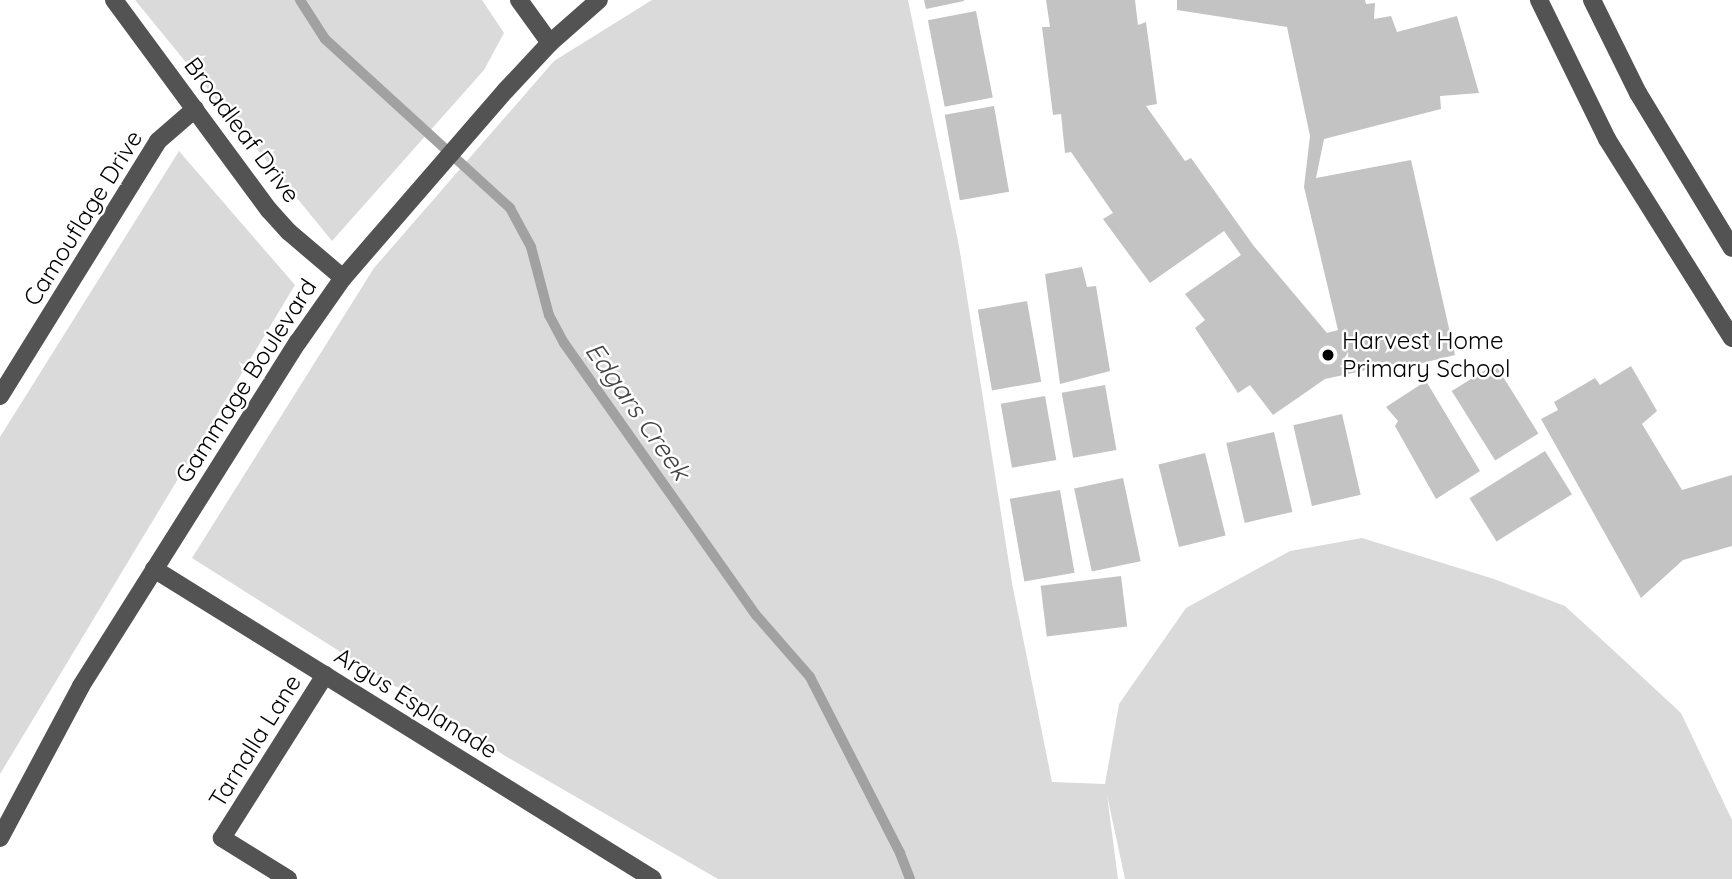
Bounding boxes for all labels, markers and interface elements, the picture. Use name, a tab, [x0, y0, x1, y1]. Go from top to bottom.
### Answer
street label: Broadleaf Drive	[178, 52, 306, 208]
street label: Camouflage Drive	[17, 125, 149, 311]
street label: Gammage Boulevard	[169, 274, 323, 488]
place label: Harvest Home Primary School	[1342, 327, 1511, 383]
water label: Edgars Creek	[579, 336, 697, 486]
marker: Harvest Home Primary School	[1320, 347, 1336, 363]
street label: Argus Esplanade	[329, 641, 503, 765]
street label: Tarnalla Lane	[203, 669, 307, 813]

